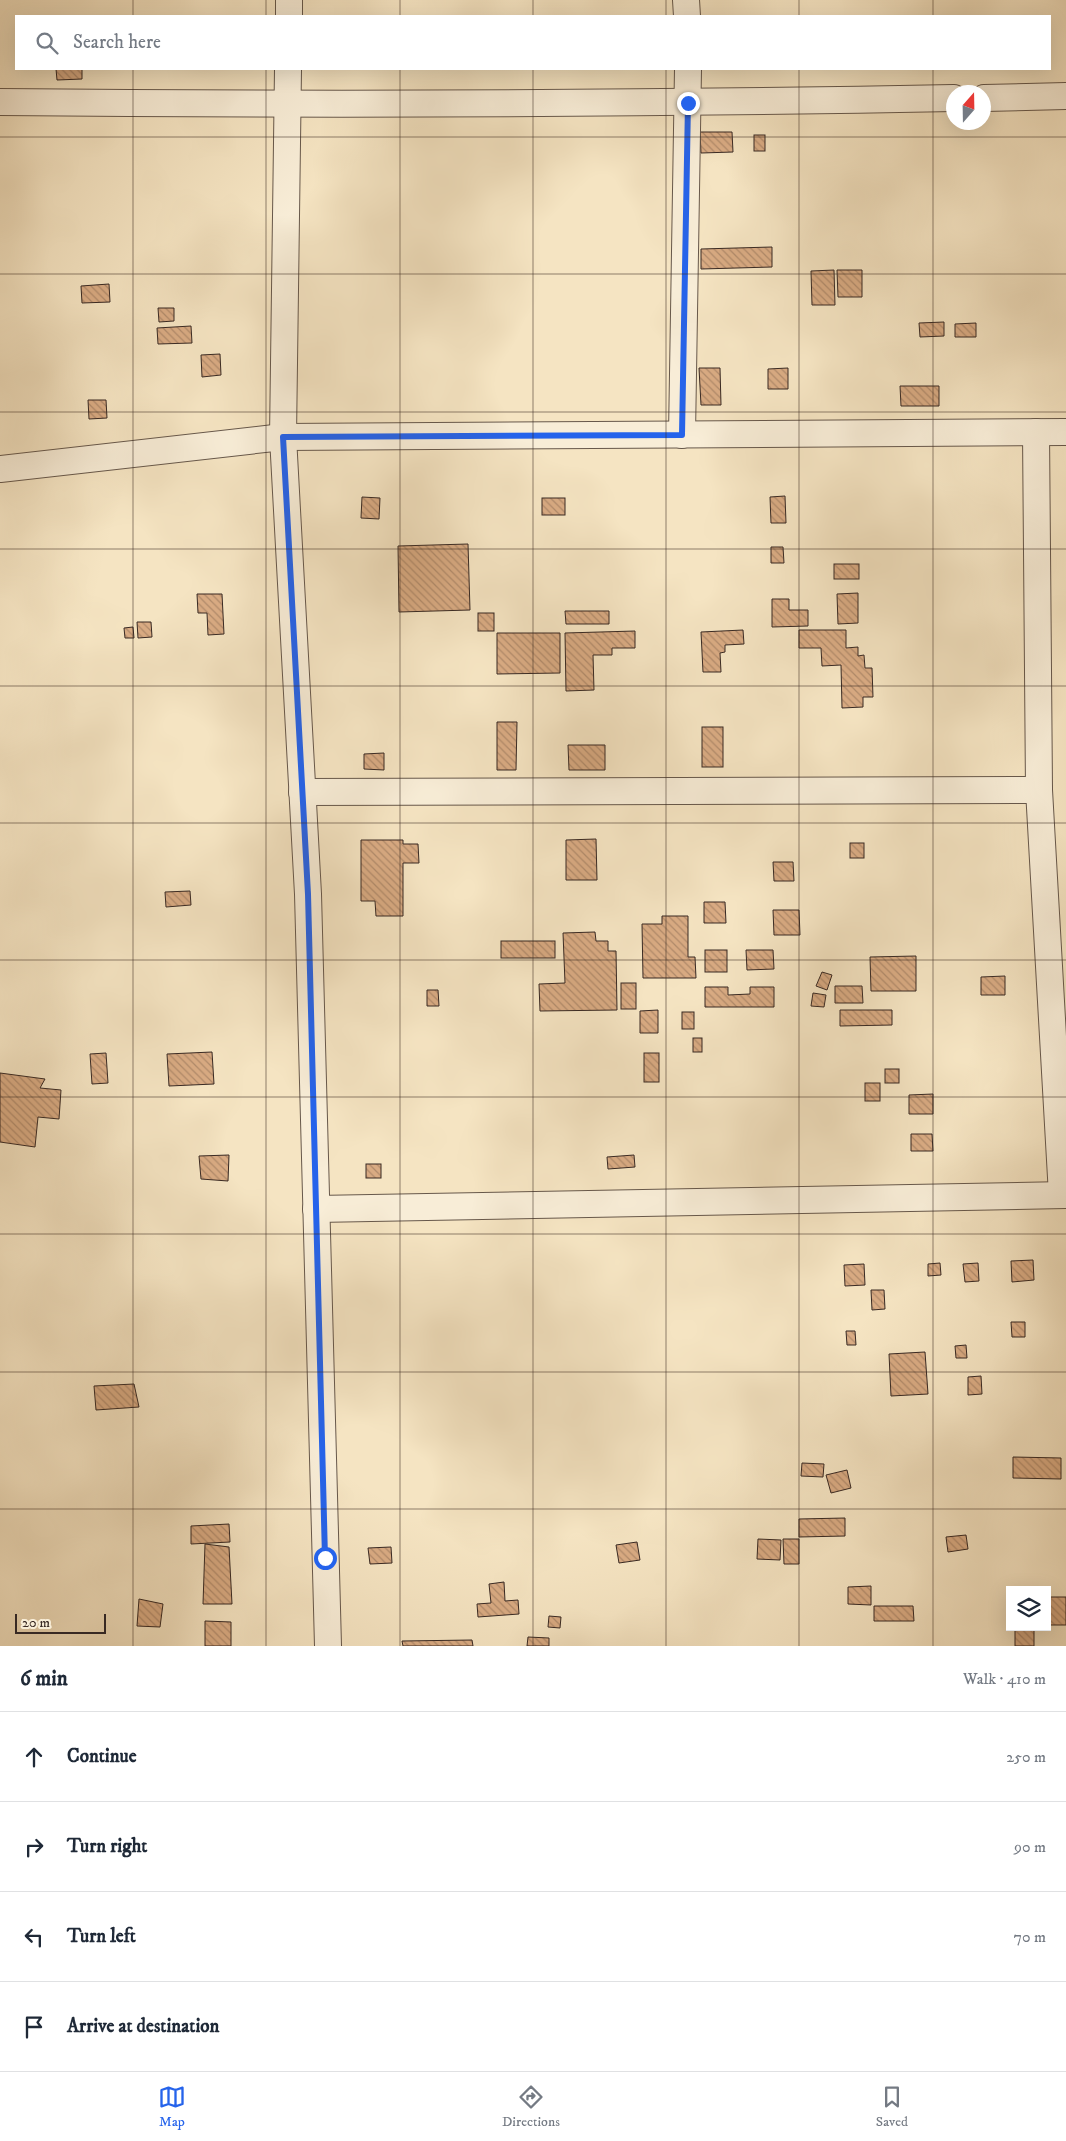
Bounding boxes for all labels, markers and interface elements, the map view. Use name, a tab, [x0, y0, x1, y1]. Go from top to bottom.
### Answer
search box	[15, 15, 1051, 70]
icon: search	[33, 29, 61, 57]
text: Search here	[73, 31, 161, 54]
north arrow	[946, 85, 991, 130]
route end	[677, 92, 700, 115]
route start	[314, 1547, 337, 1570]
map controls	[1006, 1586, 1051, 1631]
button: layers	[1006, 1586, 1051, 1631]
scale bar	[15, 1611, 106, 1634]
text: 20 m	[22, 1614, 50, 1632]
text: 6 min	[20, 1666, 68, 1692]
text: Walk · 410 m	[963, 1669, 1046, 1689]
icon: ahead	[20, 1743, 48, 1771]
text: Continue	[67, 1745, 137, 1768]
text: 250 m	[1006, 1747, 1046, 1767]
icon: right	[20, 1833, 48, 1861]
text: Turn right	[67, 1835, 147, 1858]
text: 90 m	[1014, 1837, 1046, 1857]
icon: left	[20, 1923, 48, 1951]
text: Turn left	[67, 1925, 136, 1948]
text: 70 m	[1014, 1927, 1046, 1947]
icon: arrive	[20, 2013, 48, 2041]
text: Arrive at destination	[67, 2015, 219, 2038]
tab: Map	[158, 2083, 186, 2131]
tab: Directions	[502, 2083, 560, 2131]
tab: Saved	[876, 2083, 908, 2131]

